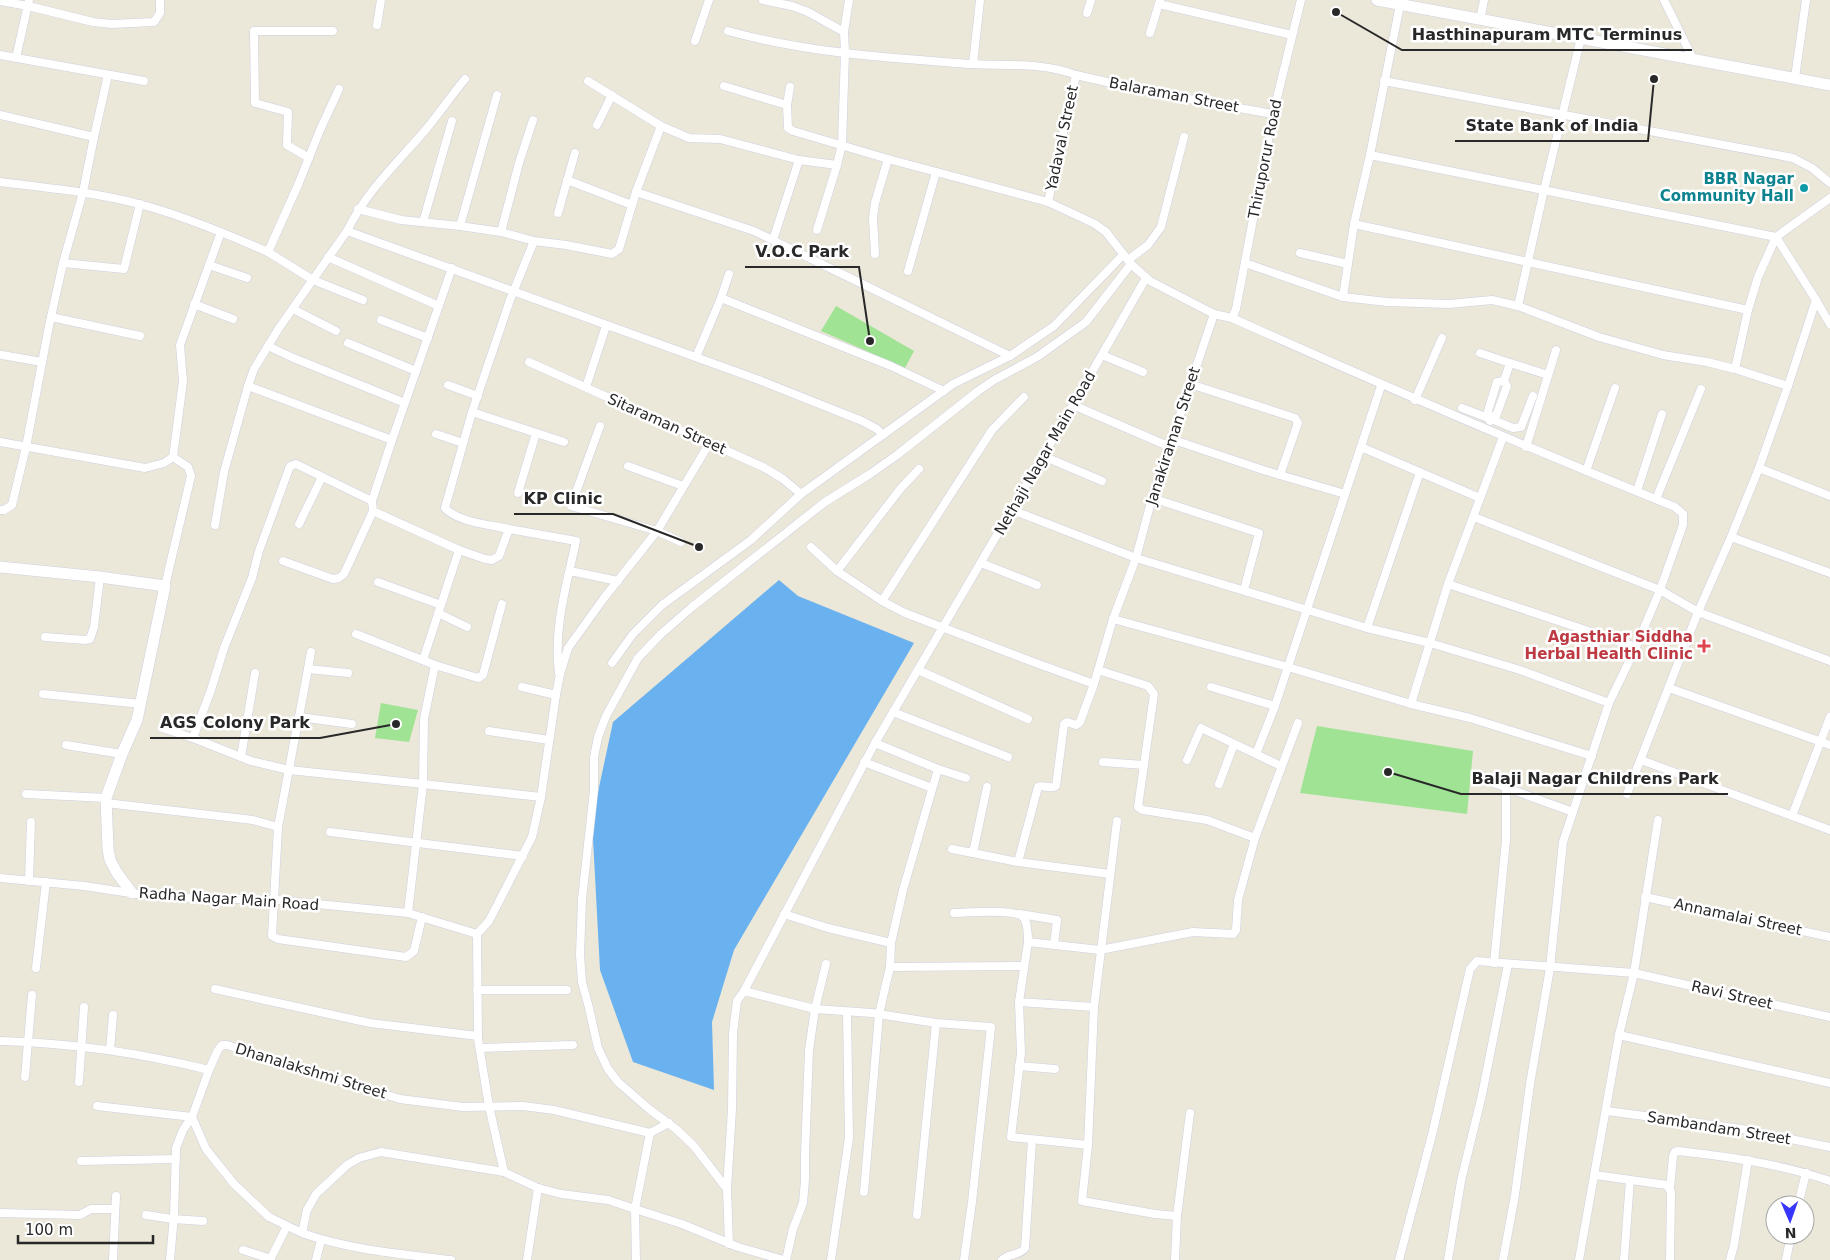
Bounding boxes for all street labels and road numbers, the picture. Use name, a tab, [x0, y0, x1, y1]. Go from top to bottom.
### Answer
street label: Balaraman Street	[1108, 74, 1241, 116]
street label: Yadaval Street	[1042, 83, 1082, 193]
street label: Thiruporur Road	[1244, 98, 1285, 221]
street label: Janakiraman Street	[1142, 365, 1204, 508]
street label: Nethaji Nagar Main Road	[991, 368, 1099, 538]
street label: Sitaraman Street	[605, 390, 729, 458]
street label: Radha Nagar Main Road	[138, 884, 320, 914]
street label: Annamalai Street	[1672, 895, 1804, 939]
street label: Ravi Street	[1690, 977, 1774, 1013]
street label: Dhanalakshmi Street	[233, 1039, 389, 1103]
street label: Sambandam Street	[1646, 1108, 1792, 1148]

